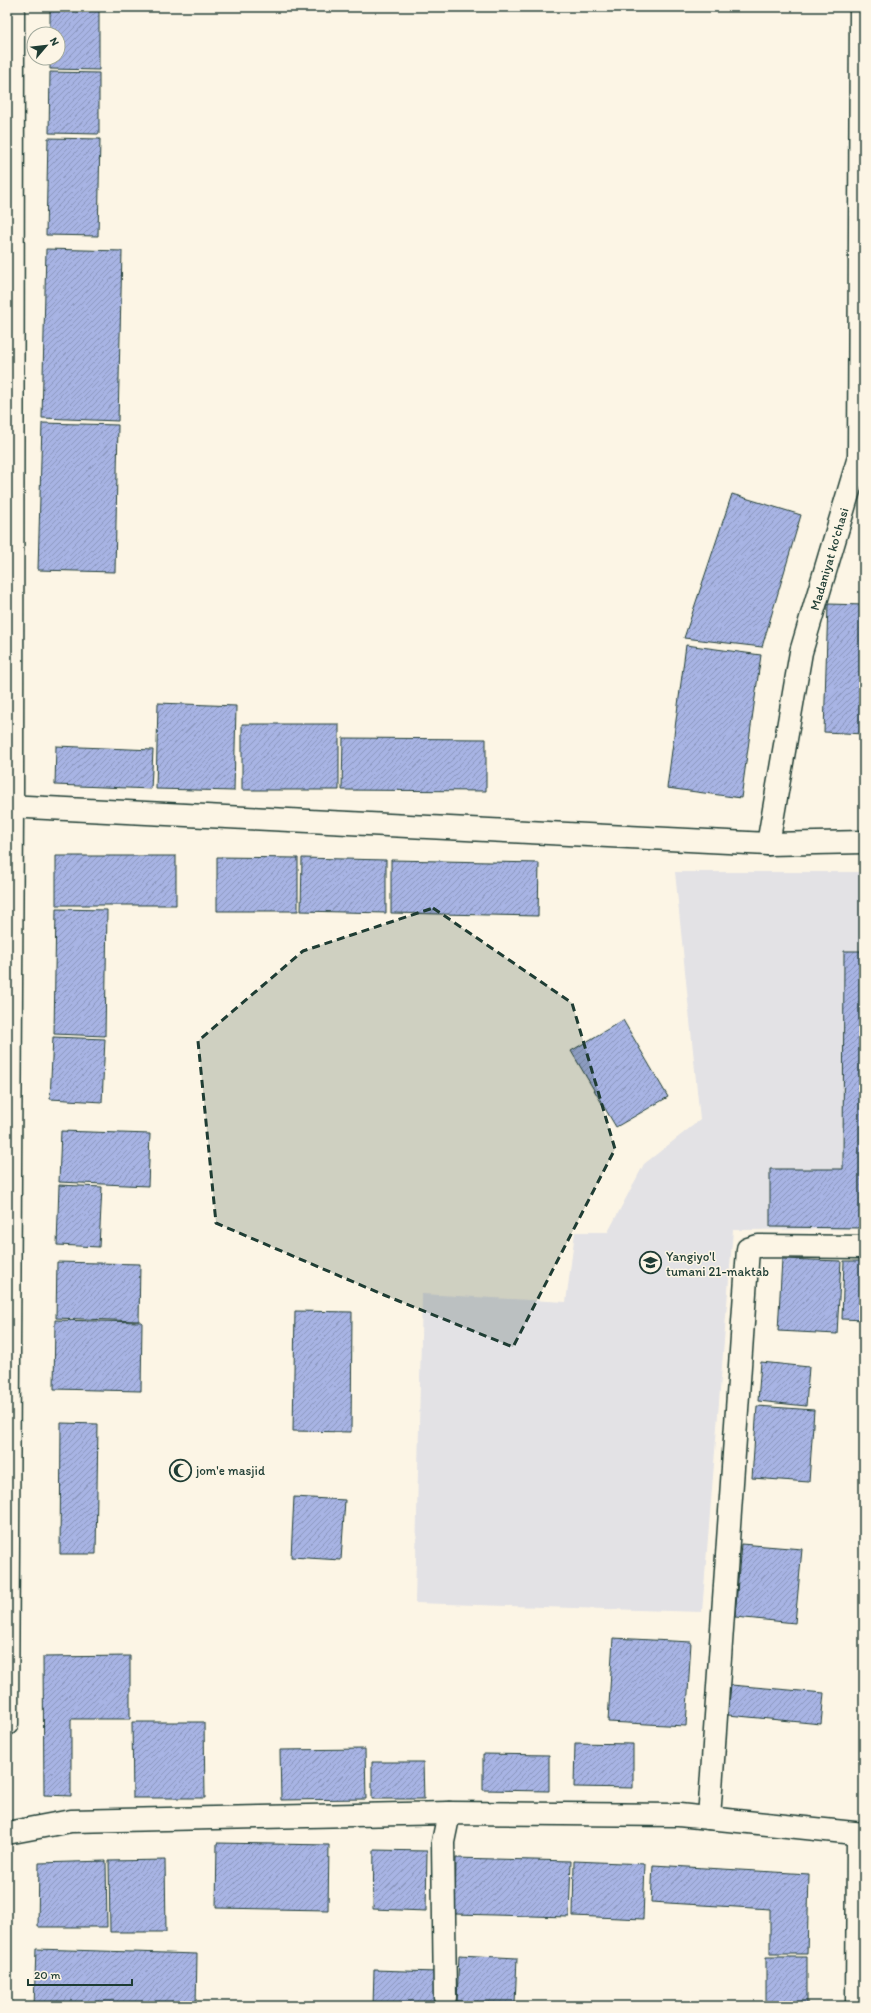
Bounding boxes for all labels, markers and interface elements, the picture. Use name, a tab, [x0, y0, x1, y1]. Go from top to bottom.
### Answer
north arrow	[26, 26, 66, 66]
text: N	[47, 35, 62, 48]
street label: Madaniyat ko'chasi	[806, 506, 851, 612]
place label: Yangiyo'l tumani 21-maktab	[666, 1249, 769, 1279]
school or university icon: Yangiyo'l tumani 21-maktab	[638, 1250, 664, 1276]
mosque icon: jom'e masjid	[167, 1457, 193, 1483]
place label: jom'e masjid	[195, 1463, 265, 1478]
scale bar	[28, 1961, 132, 1987]
text: 20 m	[34, 1968, 61, 1982]

